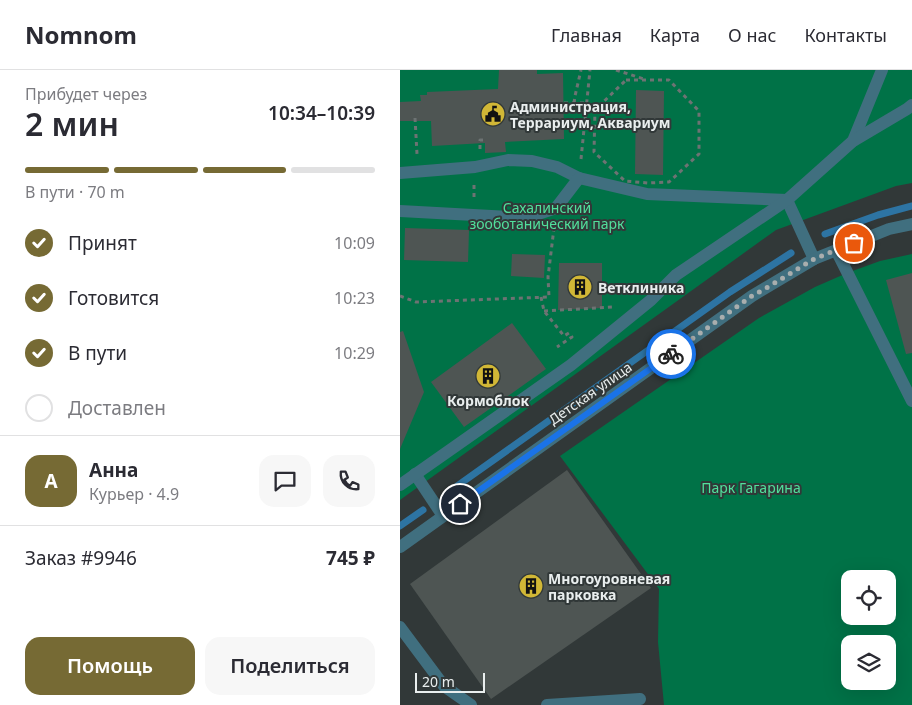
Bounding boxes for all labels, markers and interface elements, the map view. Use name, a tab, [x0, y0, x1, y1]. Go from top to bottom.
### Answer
text: Nomnom	[25, 18, 137, 51]
text: Главная	[551, 23, 622, 47]
text: Карта	[650, 23, 700, 47]
text: О нас	[728, 23, 776, 47]
text: Контакты	[804, 23, 887, 47]
text: Прибудет через	[25, 83, 147, 105]
place label: Администрация, Террариум, Аквариум	[510, 97, 671, 132]
text: 10:34–10:39	[268, 100, 375, 126]
public building icon: Администрация, Террариум, Аквариум	[480, 101, 506, 127]
text: 2 мин	[25, 102, 119, 145]
text: В пути · 70 m	[25, 181, 125, 203]
park label: Сахалинский зооботанический парк	[469, 198, 625, 233]
pin	[833, 222, 875, 264]
icon: check	[25, 229, 53, 257]
icon: bag	[840, 229, 868, 257]
text: Принят	[68, 230, 137, 256]
text: 10:09	[334, 232, 375, 254]
building icon: Ветклиника	[567, 274, 593, 300]
place label: Ветклиника	[598, 278, 684, 297]
icon: check	[25, 284, 53, 312]
text: Готовится	[68, 285, 159, 311]
text: 10:23	[334, 287, 375, 309]
courier	[646, 329, 696, 379]
icon: check	[25, 339, 53, 367]
text: В пути	[68, 340, 127, 366]
icon: bike	[657, 340, 685, 368]
text: 10:29	[334, 342, 375, 364]
street label: Детская улица	[545, 357, 635, 429]
building icon: Кормоблок	[475, 363, 501, 389]
place label: Кормоблок	[447, 391, 529, 410]
text: Доставлен	[68, 395, 166, 421]
button: chat	[259, 455, 311, 507]
button: phone	[323, 455, 375, 507]
text: Анна	[89, 457, 138, 483]
text: А	[44, 468, 58, 494]
park label: Парк Гагарина	[701, 478, 801, 497]
text: Курьер · 4.9	[89, 483, 179, 505]
pin	[439, 483, 481, 525]
icon: home	[446, 490, 474, 518]
text: Заказ #9946	[25, 545, 137, 571]
text: 745 ₽	[326, 545, 375, 571]
place label: Многоуровневая парковка	[548, 569, 670, 604]
map controls	[841, 570, 896, 690]
button: locate	[841, 570, 896, 625]
building icon: Многоуровневая парковка	[518, 573, 544, 599]
button: layers	[841, 635, 896, 690]
button: Помощь	[25, 637, 195, 695]
button: Поделиться	[205, 637, 375, 695]
scale bar	[415, 670, 485, 693]
text: 20 m	[422, 672, 455, 691]

